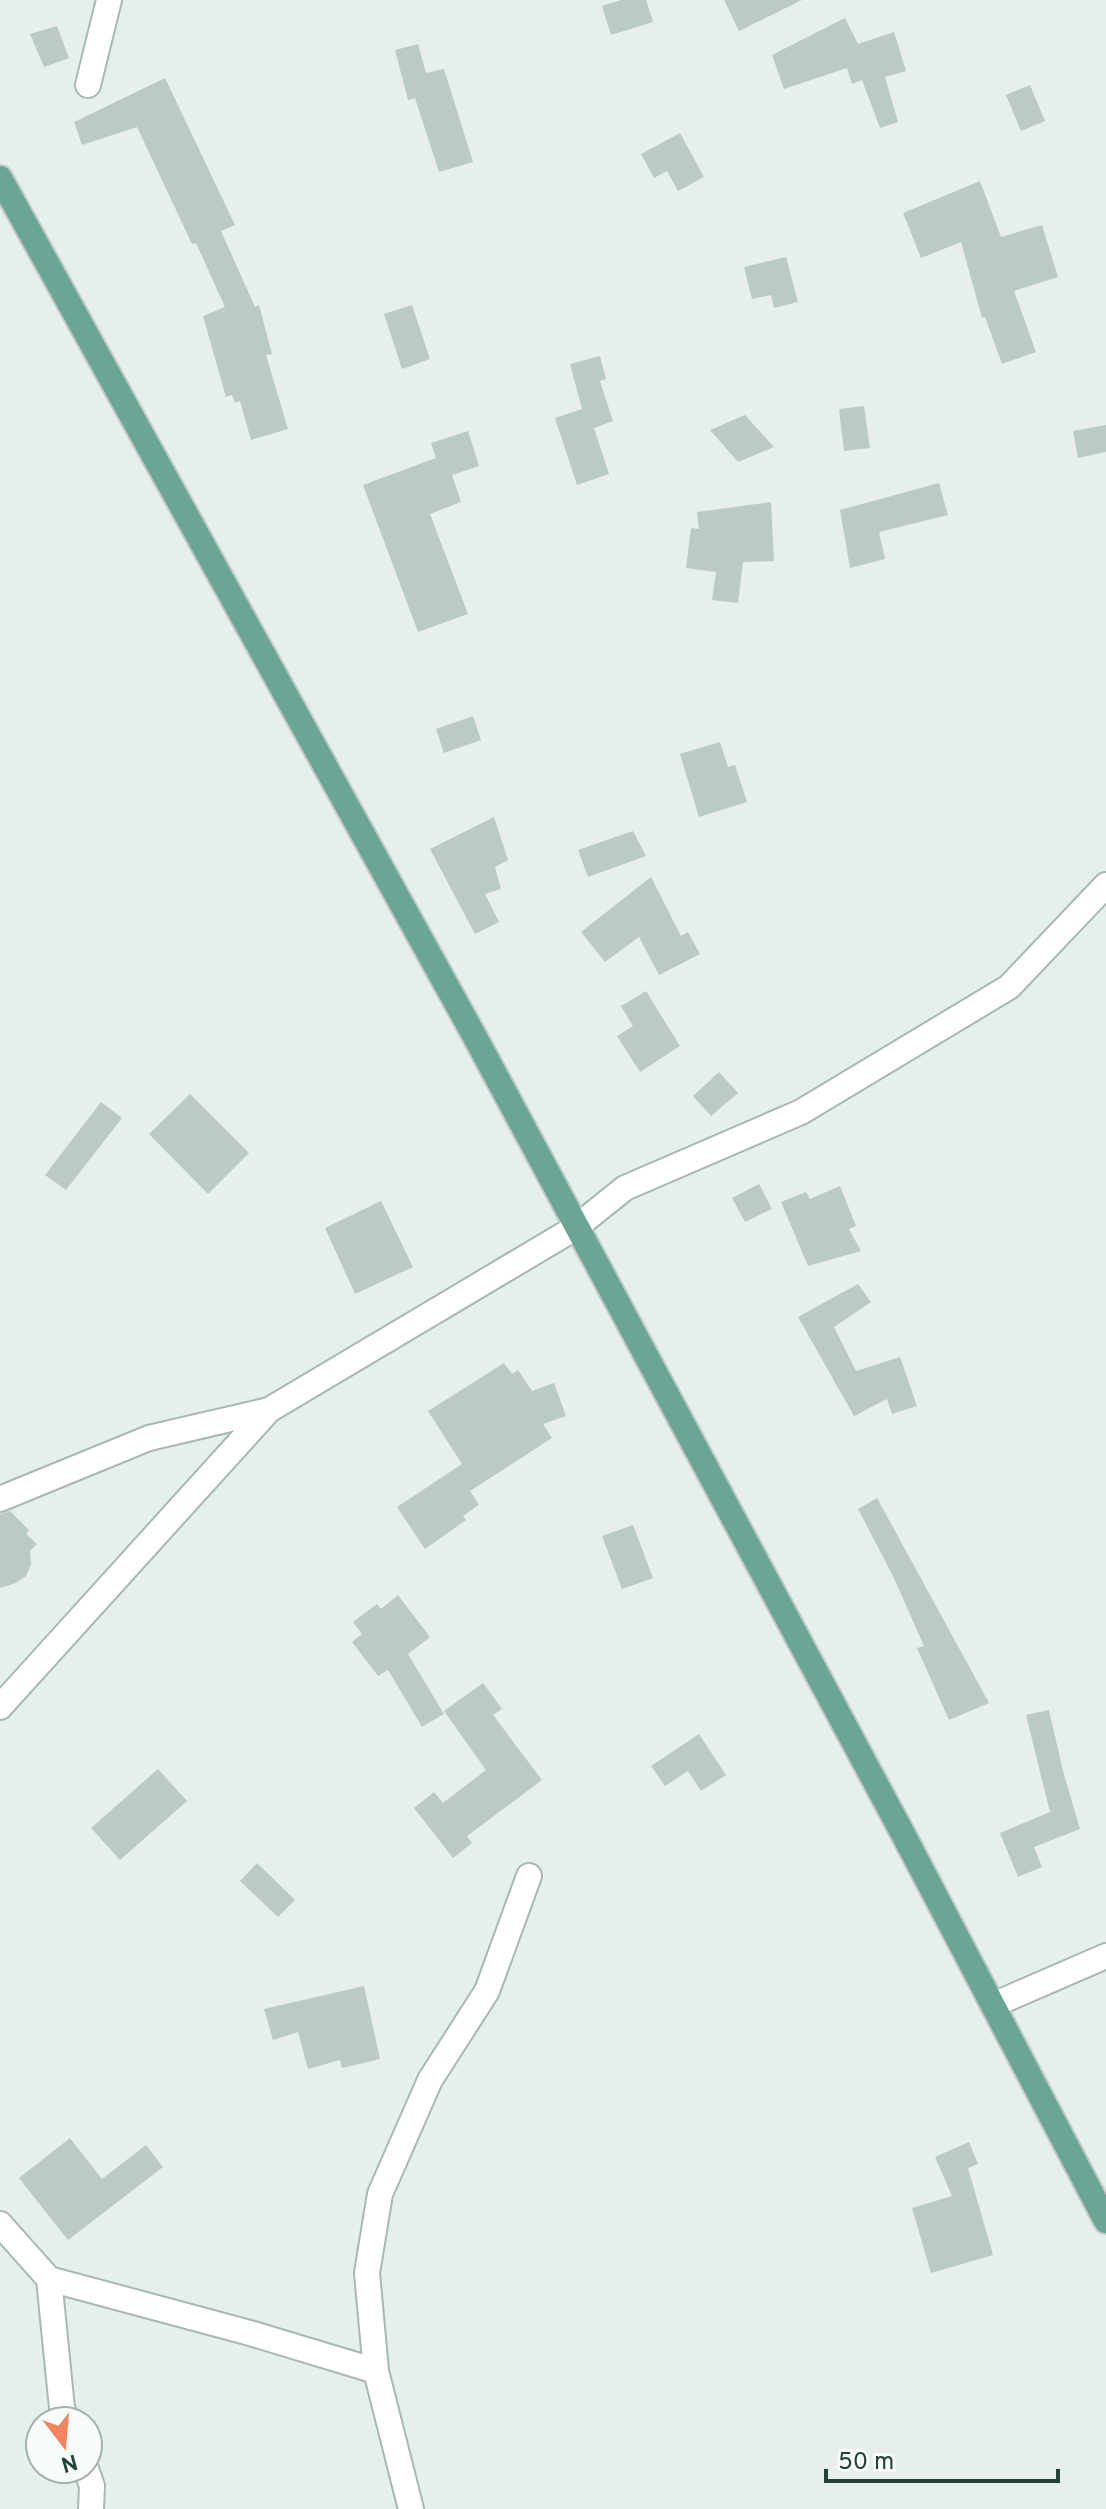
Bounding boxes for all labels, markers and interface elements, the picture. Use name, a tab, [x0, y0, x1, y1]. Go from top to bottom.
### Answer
north arrow	[24, 2405, 104, 2485]
scale bar	[826, 2433, 1058, 2483]
text: N	[58, 2447, 80, 2477]
text: 50 m	[838, 2448, 894, 2478]

